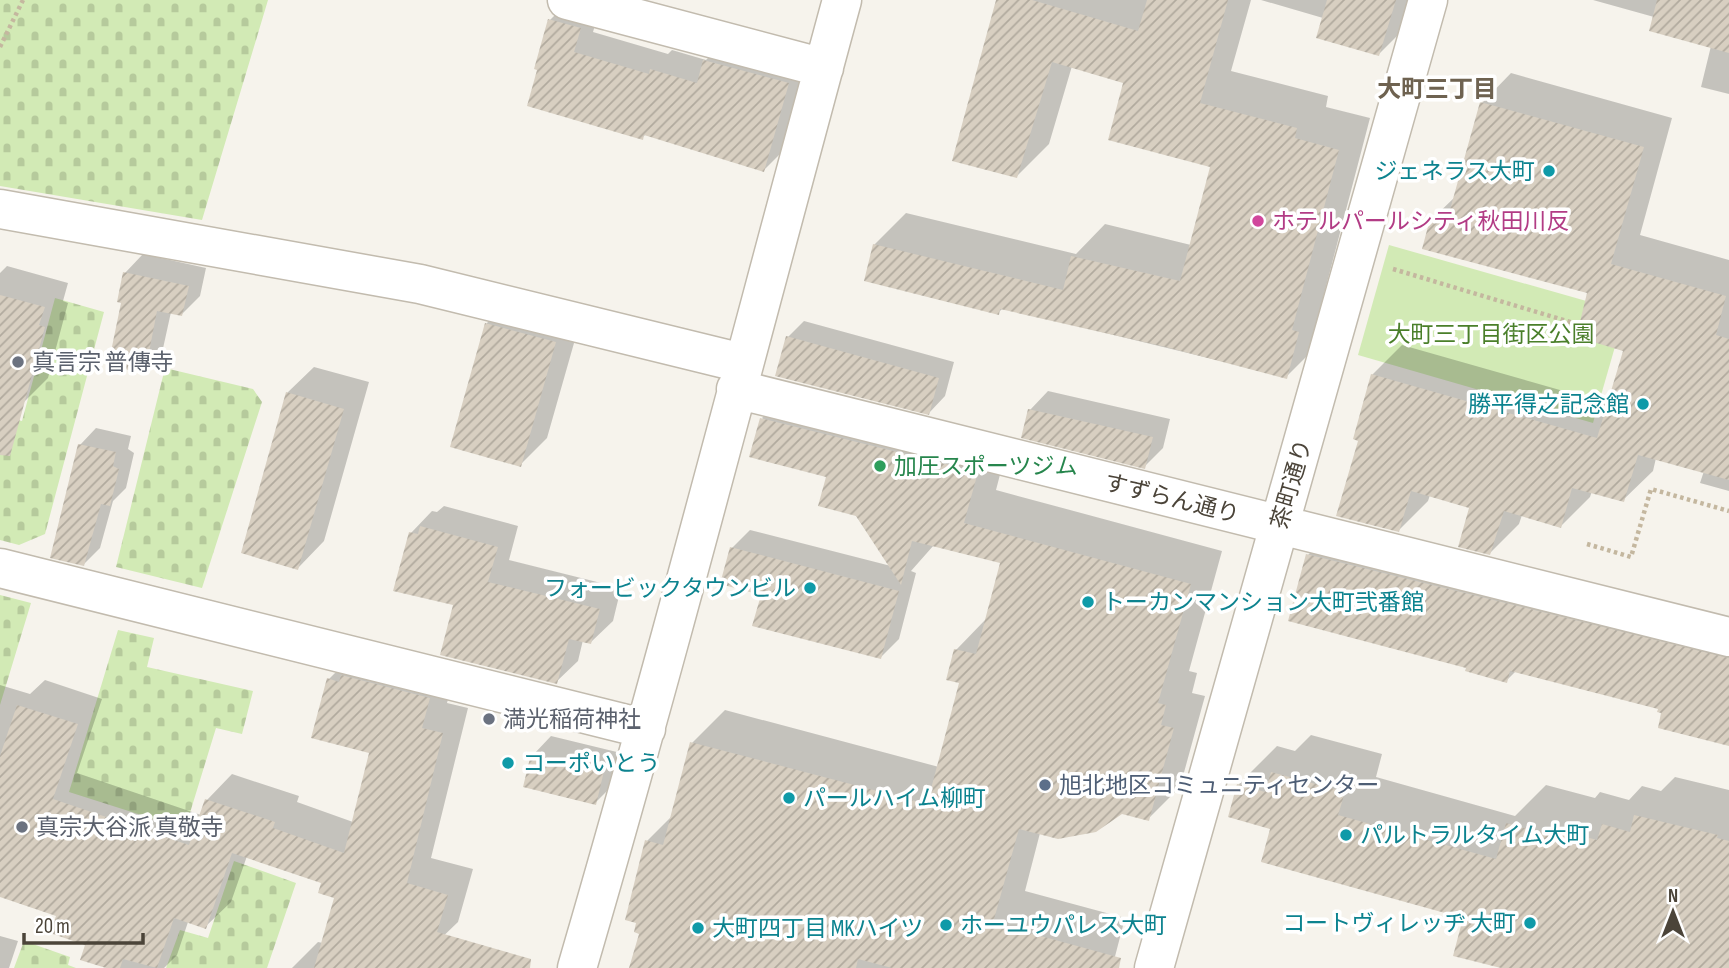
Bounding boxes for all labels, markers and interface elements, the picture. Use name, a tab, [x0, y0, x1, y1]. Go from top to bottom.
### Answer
district label: 大町三丁目	[1377, 75, 1497, 104]
place label: ジェネラス大町	[1374, 158, 1535, 186]
marker: ジェネラス大町	[1541, 163, 1557, 179]
place label: ホテルパールシティ秋田川反	[1272, 208, 1570, 236]
marker: ホテルパールシティ秋田川反	[1250, 213, 1266, 229]
park label: 大町三丁目街区公園	[1388, 321, 1595, 349]
place label: 真言宗 普傳寺	[32, 349, 174, 377]
marker: 真言宗 普傳寺	[10, 354, 26, 370]
place label: 勝平得之記念館	[1468, 391, 1629, 419]
marker: 勝平得之記念館	[1635, 396, 1651, 412]
street label: 茶町通り	[1266, 436, 1318, 532]
place label: 加圧スポーツジム	[894, 453, 1078, 481]
marker: 加圧スポーツジム	[872, 458, 888, 474]
street label: すずらん通り	[1101, 469, 1242, 529]
place label: フォービックタウンビル	[544, 575, 796, 603]
marker: フォービックタウンビル	[802, 580, 818, 596]
place label: トーカンマンション大町弐番館	[1102, 589, 1424, 617]
marker: トーカンマンション大町弐番館	[1080, 594, 1096, 610]
place label: 満光稲荷神社	[503, 706, 641, 734]
marker: 満光稲荷神社	[481, 711, 497, 727]
place label: コーポいとう	[522, 750, 660, 778]
marker: コーポいとう	[500, 755, 516, 771]
place label: 旭北地区コミュニティセンター	[1059, 772, 1380, 800]
marker: 旭北地区コミュニティセンター	[1037, 777, 1053, 793]
place label: パールハイム柳町	[803, 785, 986, 813]
marker: パールハイム柳町	[781, 790, 797, 806]
place label: 真宗大谷派 真敬寺	[36, 814, 224, 842]
marker: 真宗大谷派 真敬寺	[14, 819, 30, 835]
place label: パルトラルタイム大町	[1360, 822, 1590, 850]
marker: パルトラルタイム大町	[1338, 827, 1354, 843]
north arrow	[1638, 877, 1708, 947]
text: N	[1668, 885, 1678, 908]
scale bar	[24, 902, 144, 946]
place label: コートヴィレッヂ 大町	[1282, 910, 1516, 938]
place label: ホーユウパレス大町	[960, 912, 1167, 940]
text: 20 m	[35, 914, 70, 939]
place label: 大町四丁目 MKハイツ	[712, 915, 923, 943]
marker: コートヴィレッヂ 大町	[1522, 915, 1538, 931]
marker: ホーユウパレス大町	[938, 917, 954, 933]
marker: 大町四丁目 MKハイツ	[690, 920, 706, 936]

